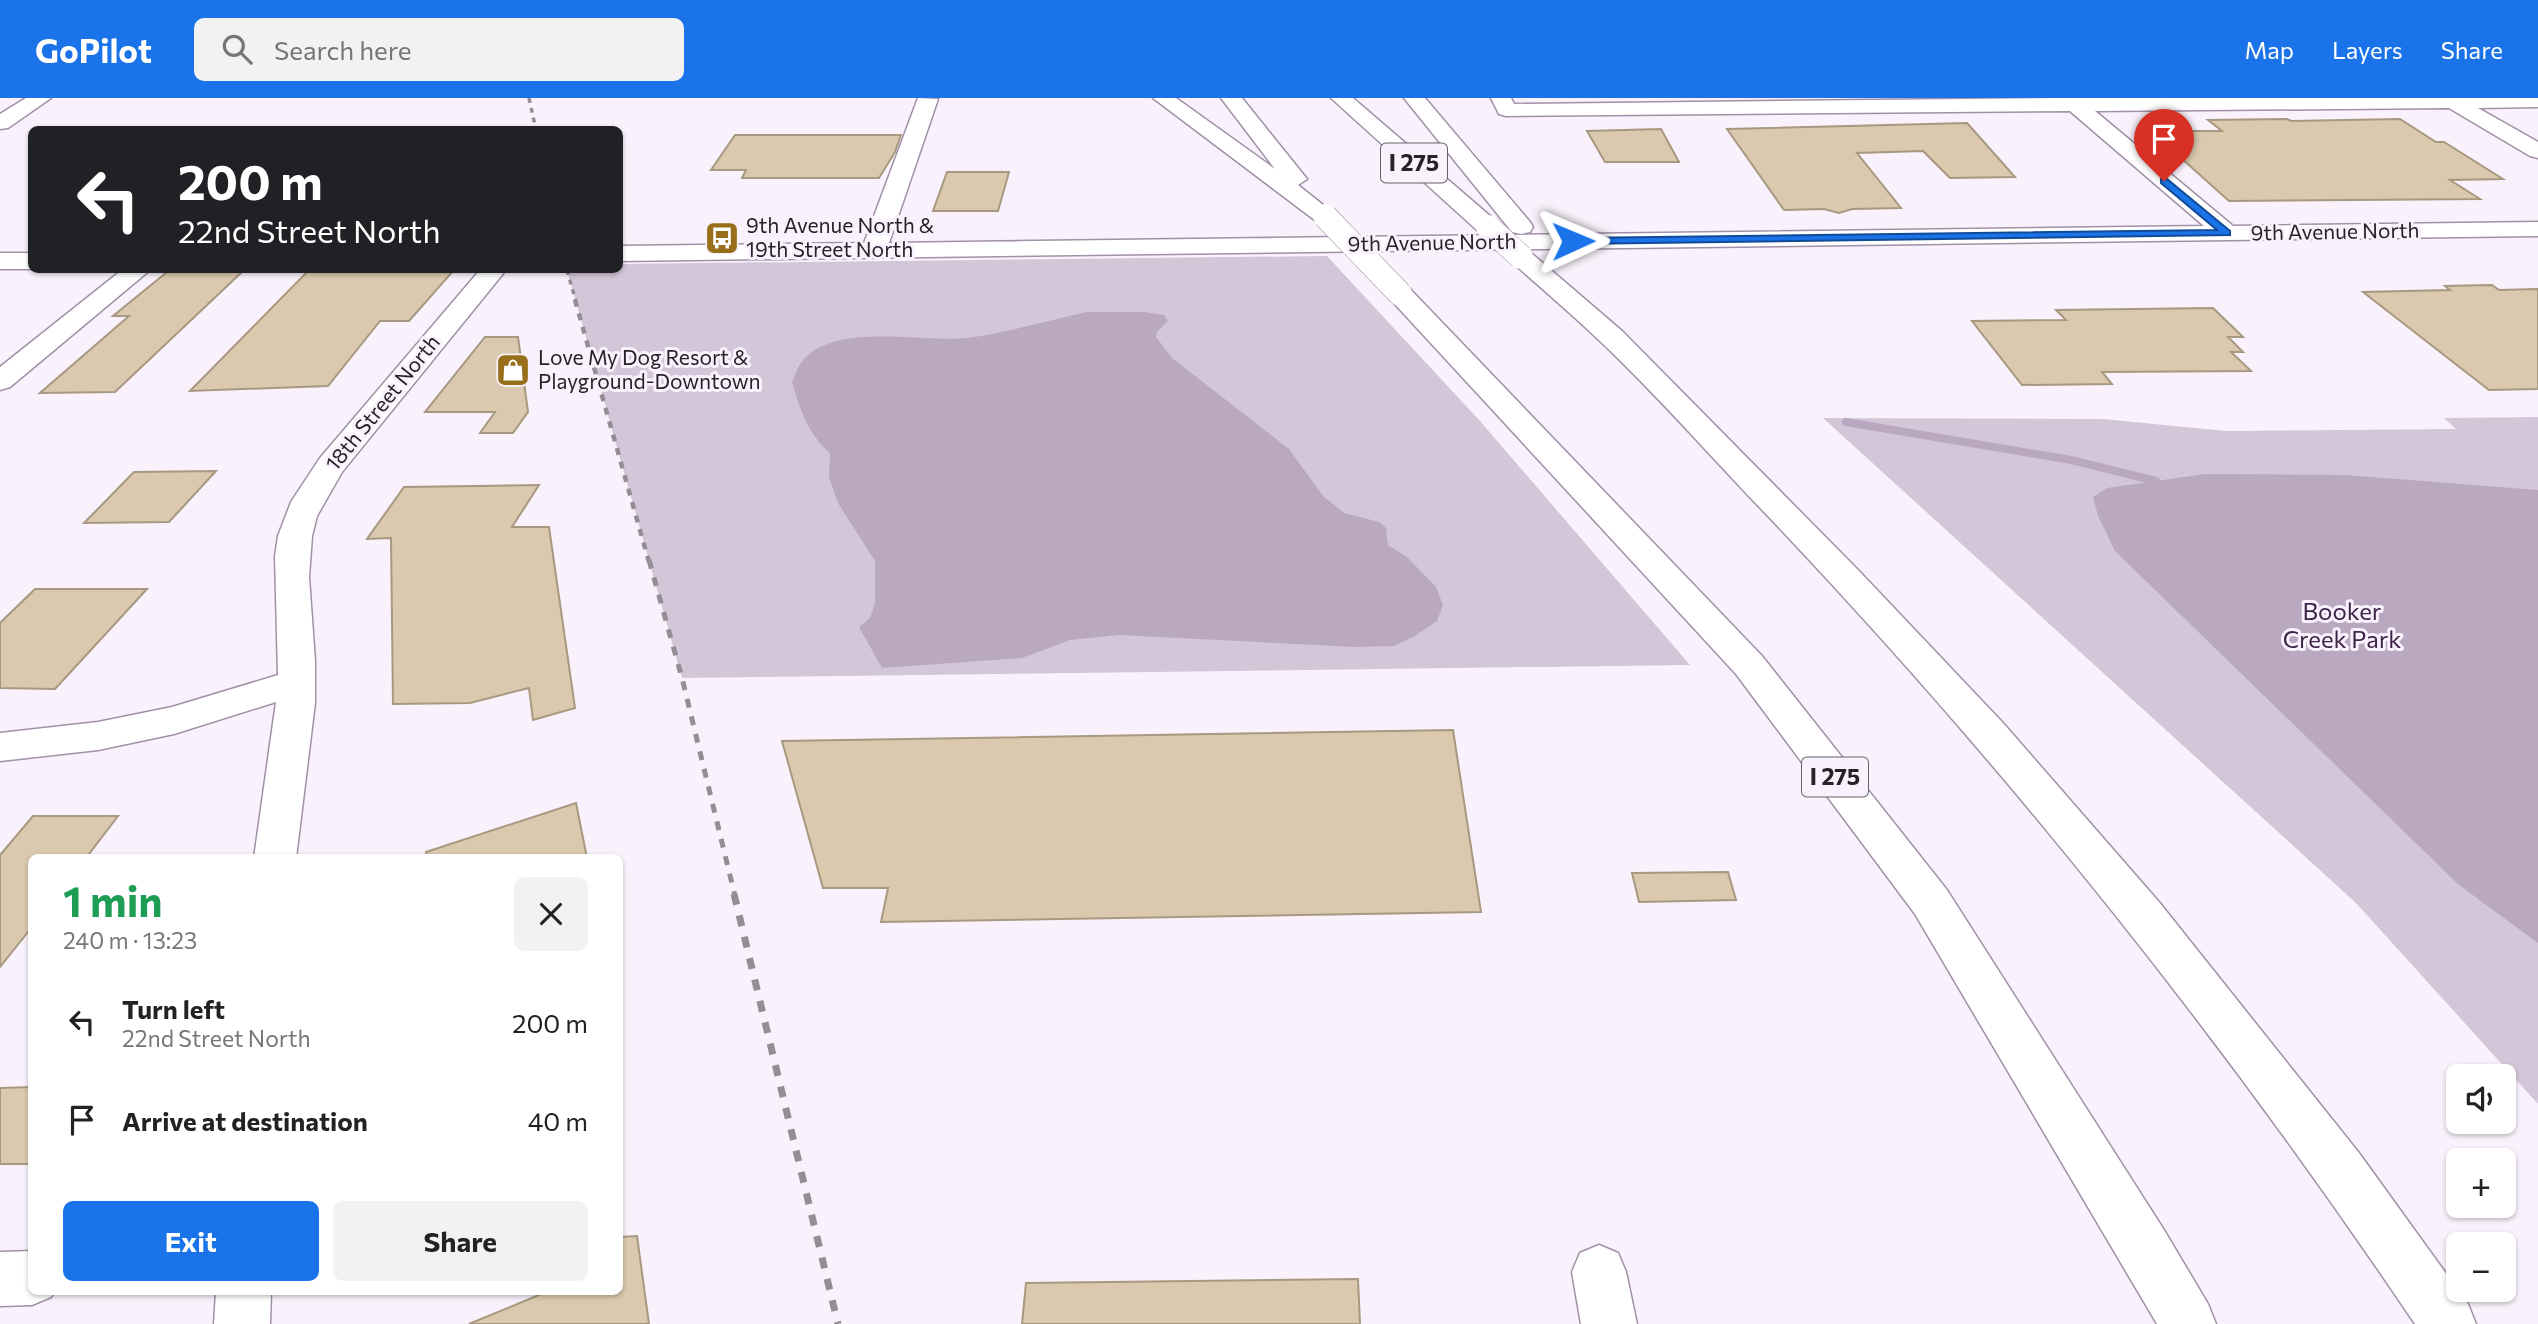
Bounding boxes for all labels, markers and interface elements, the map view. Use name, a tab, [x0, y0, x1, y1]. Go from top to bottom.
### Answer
search box	[194, 18, 684, 81]
text: GoPilot	[35, 29, 152, 70]
icon: search	[218, 30, 256, 68]
text: Search here	[274, 34, 411, 65]
text: Map	[2245, 35, 2294, 64]
text: Layers	[2332, 35, 2403, 64]
text: Share	[2441, 35, 2503, 64]
pin	[2134, 109, 2194, 181]
icon: arrive	[2145, 120, 2183, 158]
road number: I 275	[1381, 144, 1447, 183]
text: 200 m	[178, 150, 323, 210]
icon: left	[63, 154, 154, 245]
position arrow	[1536, 204, 1610, 278]
text: 22nd Street North	[178, 210, 441, 250]
place label: 9th Avenue North & 19th Street North	[746, 212, 935, 261]
street label: 9th Avenue North	[2250, 217, 2420, 244]
bus stop icon: 9th Avenue North & 19th Street North	[703, 219, 741, 257]
street label: 9th Avenue North	[1347, 228, 1517, 255]
street label: 18th Street North	[320, 329, 444, 475]
place label: Love My Dog Resort & Playground-Downtown	[538, 344, 761, 393]
shop icon: Love My Dog Resort & Playground-Downtown	[494, 351, 532, 389]
park label: Booker Creek Park	[2283, 596, 2401, 653]
road number: I 275	[1802, 758, 1868, 796]
text: 1 min	[63, 874, 163, 926]
button: close	[514, 877, 588, 951]
text: 240 m · 13:23	[63, 926, 197, 954]
text: Turn left	[122, 993, 225, 1024]
icon: left	[63, 1003, 101, 1041]
text: 200 m	[512, 1007, 588, 1038]
text: 22nd Street North	[122, 1024, 311, 1052]
map controls	[2446, 1064, 2516, 1302]
button: sound	[2446, 1064, 2516, 1134]
icon: arrive	[63, 1101, 101, 1139]
text: Arrive at destination	[122, 1105, 368, 1136]
text: 40 m	[528, 1105, 588, 1136]
button: +	[2446, 1148, 2516, 1218]
button: Exit	[63, 1201, 319, 1281]
button: Share	[333, 1201, 588, 1281]
button: −	[2446, 1232, 2516, 1302]

